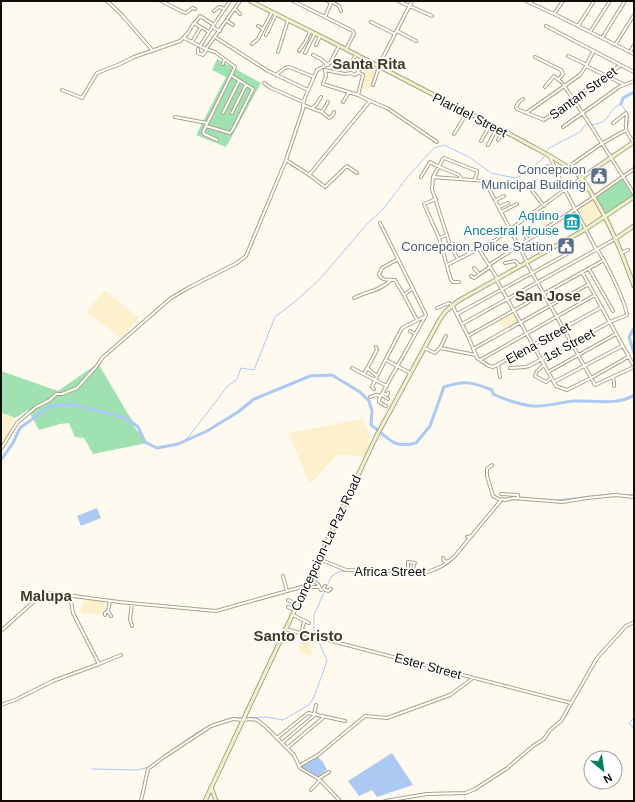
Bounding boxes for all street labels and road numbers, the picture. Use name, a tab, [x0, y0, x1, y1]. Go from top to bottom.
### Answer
street label: Santan Street	[546, 63, 620, 122]
street label: Plaridel Street	[430, 90, 510, 140]
street label: Elena Street	[503, 319, 573, 367]
street label: 1st Street	[541, 325, 597, 365]
street label: Concepcion-La Paz Road	[288, 473, 364, 613]
street label: Africa Street	[354, 564, 426, 579]
street label: Ester Street	[393, 650, 463, 682]

